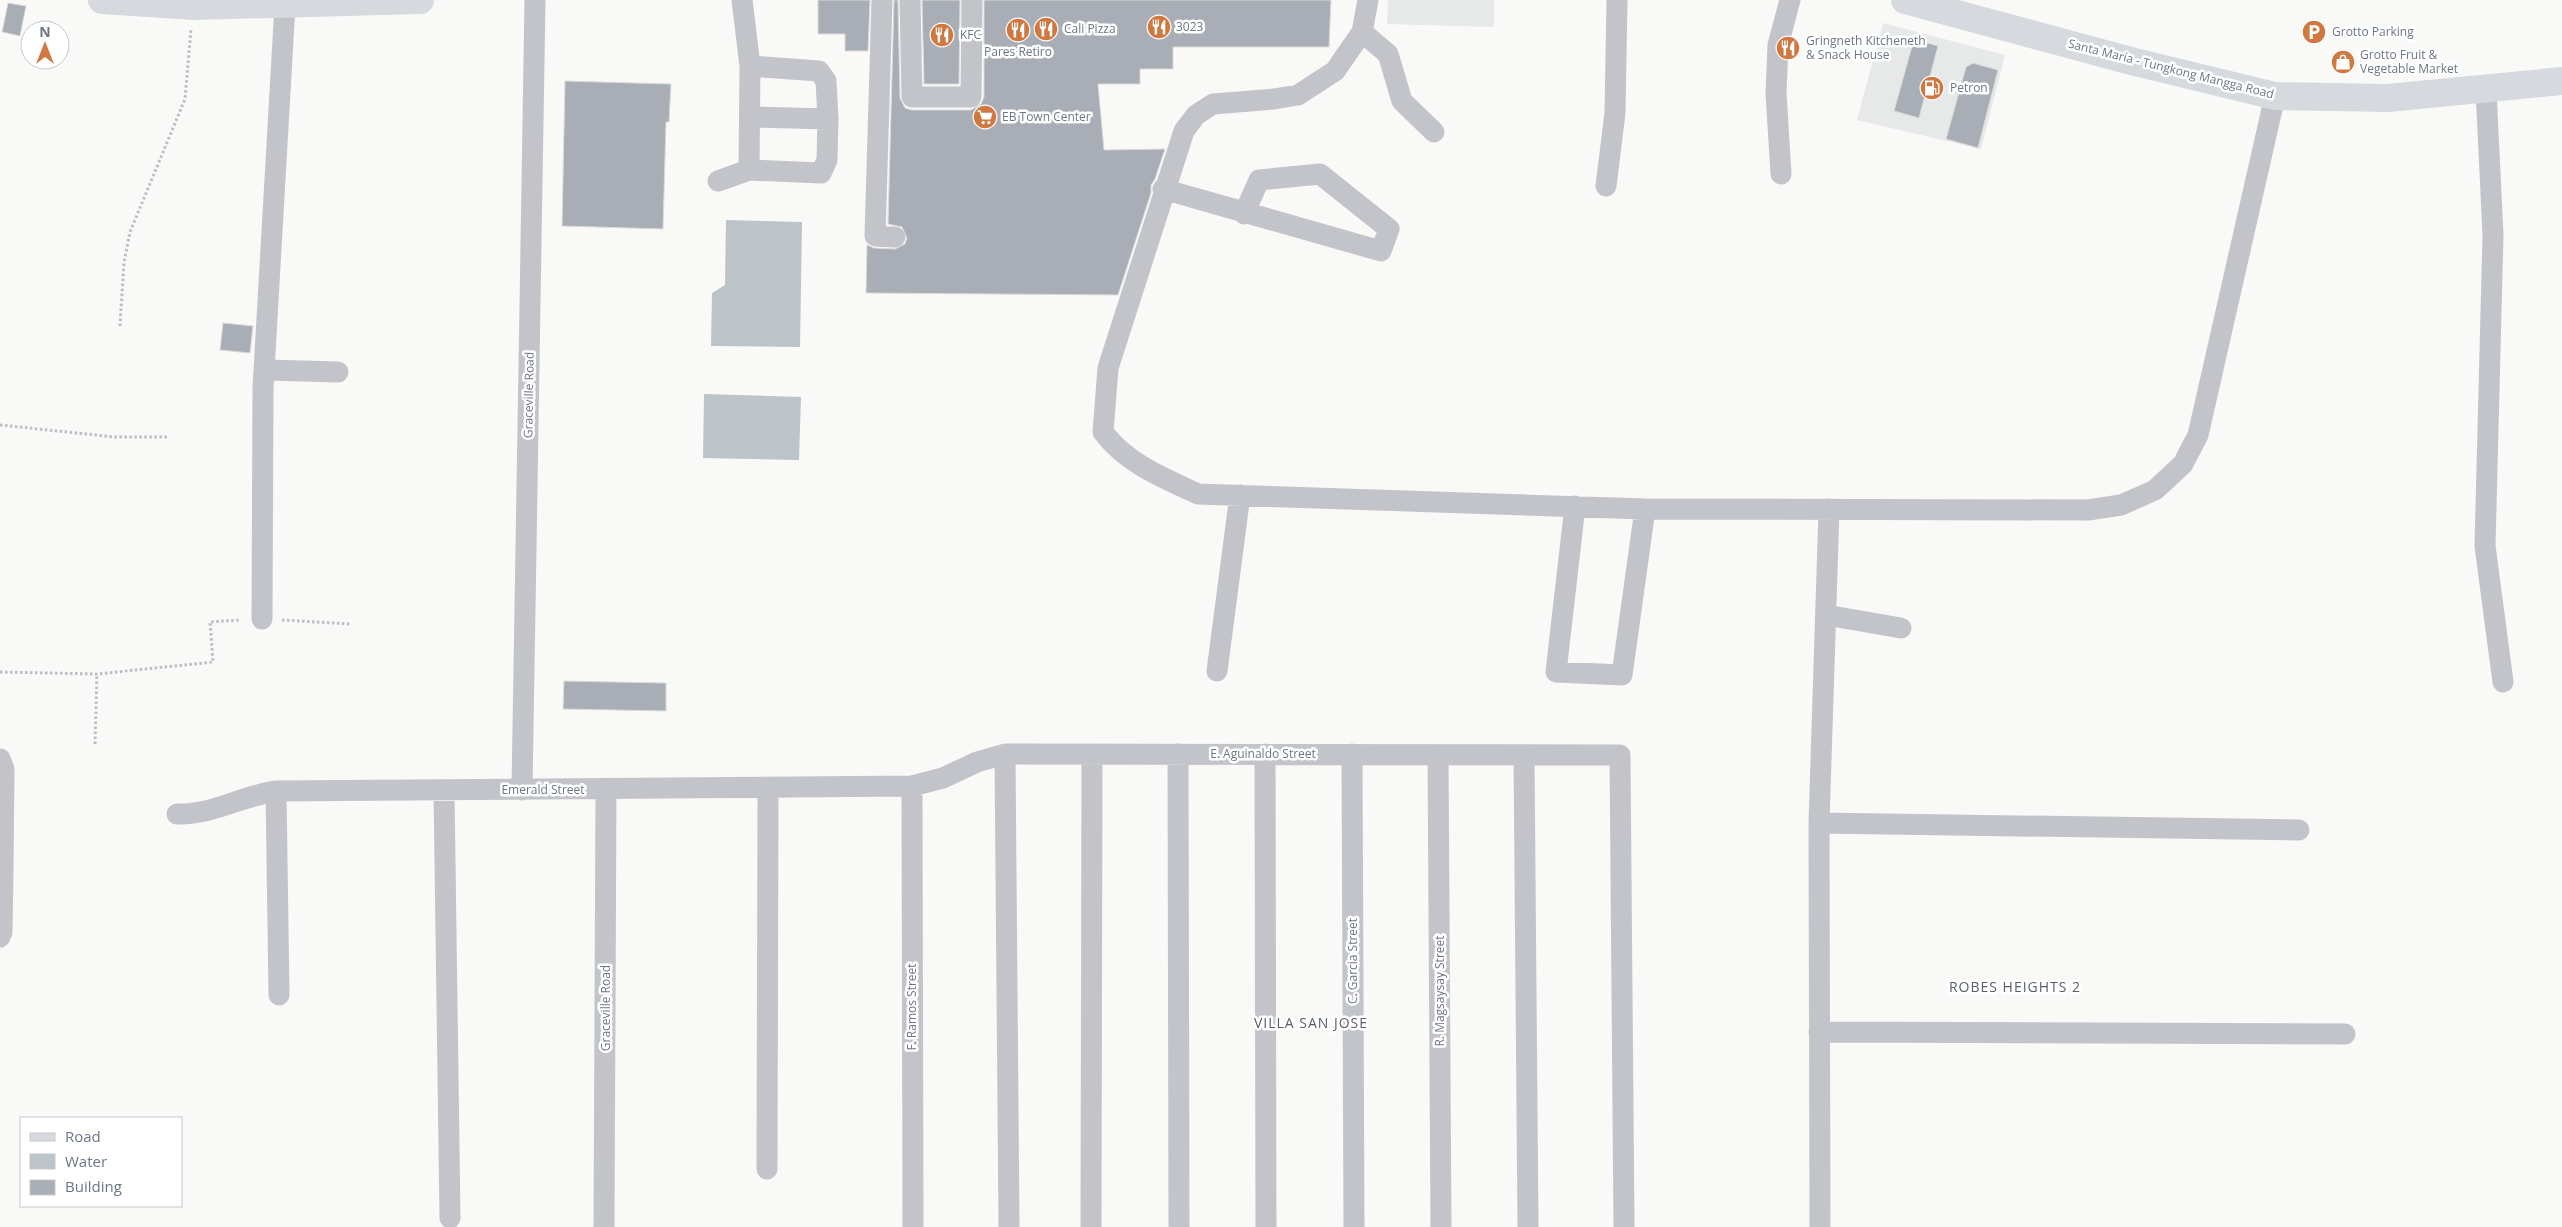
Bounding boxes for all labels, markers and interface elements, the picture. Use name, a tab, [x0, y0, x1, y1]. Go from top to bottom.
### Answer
restaurant icon: 3023	[1146, 14, 1172, 40]
restaurant icon: Cali Pizza	[1033, 16, 1059, 42]
restaurant icon: Pares Retiro	[1005, 17, 1031, 43]
place label: 3023	[1176, 18, 1204, 35]
parking icon: Grotto Parking	[2301, 19, 2327, 45]
north arrow	[20, 20, 70, 70]
place label: Cali Pizza	[1064, 20, 1116, 37]
text: N	[39, 22, 51, 41]
restaurant icon: KFC	[929, 22, 955, 48]
place label: Grotto Parking	[2332, 23, 2414, 40]
place label: KFC	[960, 26, 982, 43]
place label: Gringneth Kitcheneth & Snack House	[1806, 32, 1926, 63]
restaurant icon: Gringneth Kitcheneth & Snack House	[1775, 35, 1801, 61]
street label: Santa Maria - Tungkong Mangga Road	[2066, 35, 2276, 102]
place label: Pares Retiro	[984, 43, 1052, 60]
place label: Grotto Fruit & Vegetable Market	[2360, 46, 2458, 77]
shop icon: Grotto Fruit & Vegetable Market	[2330, 49, 2356, 75]
fuel station icon: Petron	[1919, 75, 1945, 101]
place label: Petron	[1950, 79, 1988, 96]
supermarket icon: EB Town Center	[972, 104, 998, 130]
place label: EB Town Center	[1002, 108, 1091, 125]
street label: Graceville Road	[519, 352, 538, 438]
street label: E. Aguinaldo Street	[1210, 745, 1316, 762]
street label: Emerald Street	[501, 781, 585, 798]
street label: C. Garcia Street	[1344, 918, 1361, 1004]
street label: R. Magsaysay Street	[1431, 935, 1448, 1047]
street label: F. Ramos Street	[903, 963, 920, 1051]
street label: Graceville Road	[597, 965, 614, 1051]
district label: ROBES HEIGHTS 2	[1949, 977, 2081, 996]
district label: VILLA SAN JOSE	[1254, 1013, 1368, 1032]
legend	[20, 1117, 182, 1207]
text: Road	[65, 1126, 101, 1146]
text: Water	[65, 1151, 107, 1171]
text: Building	[65, 1176, 122, 1196]

